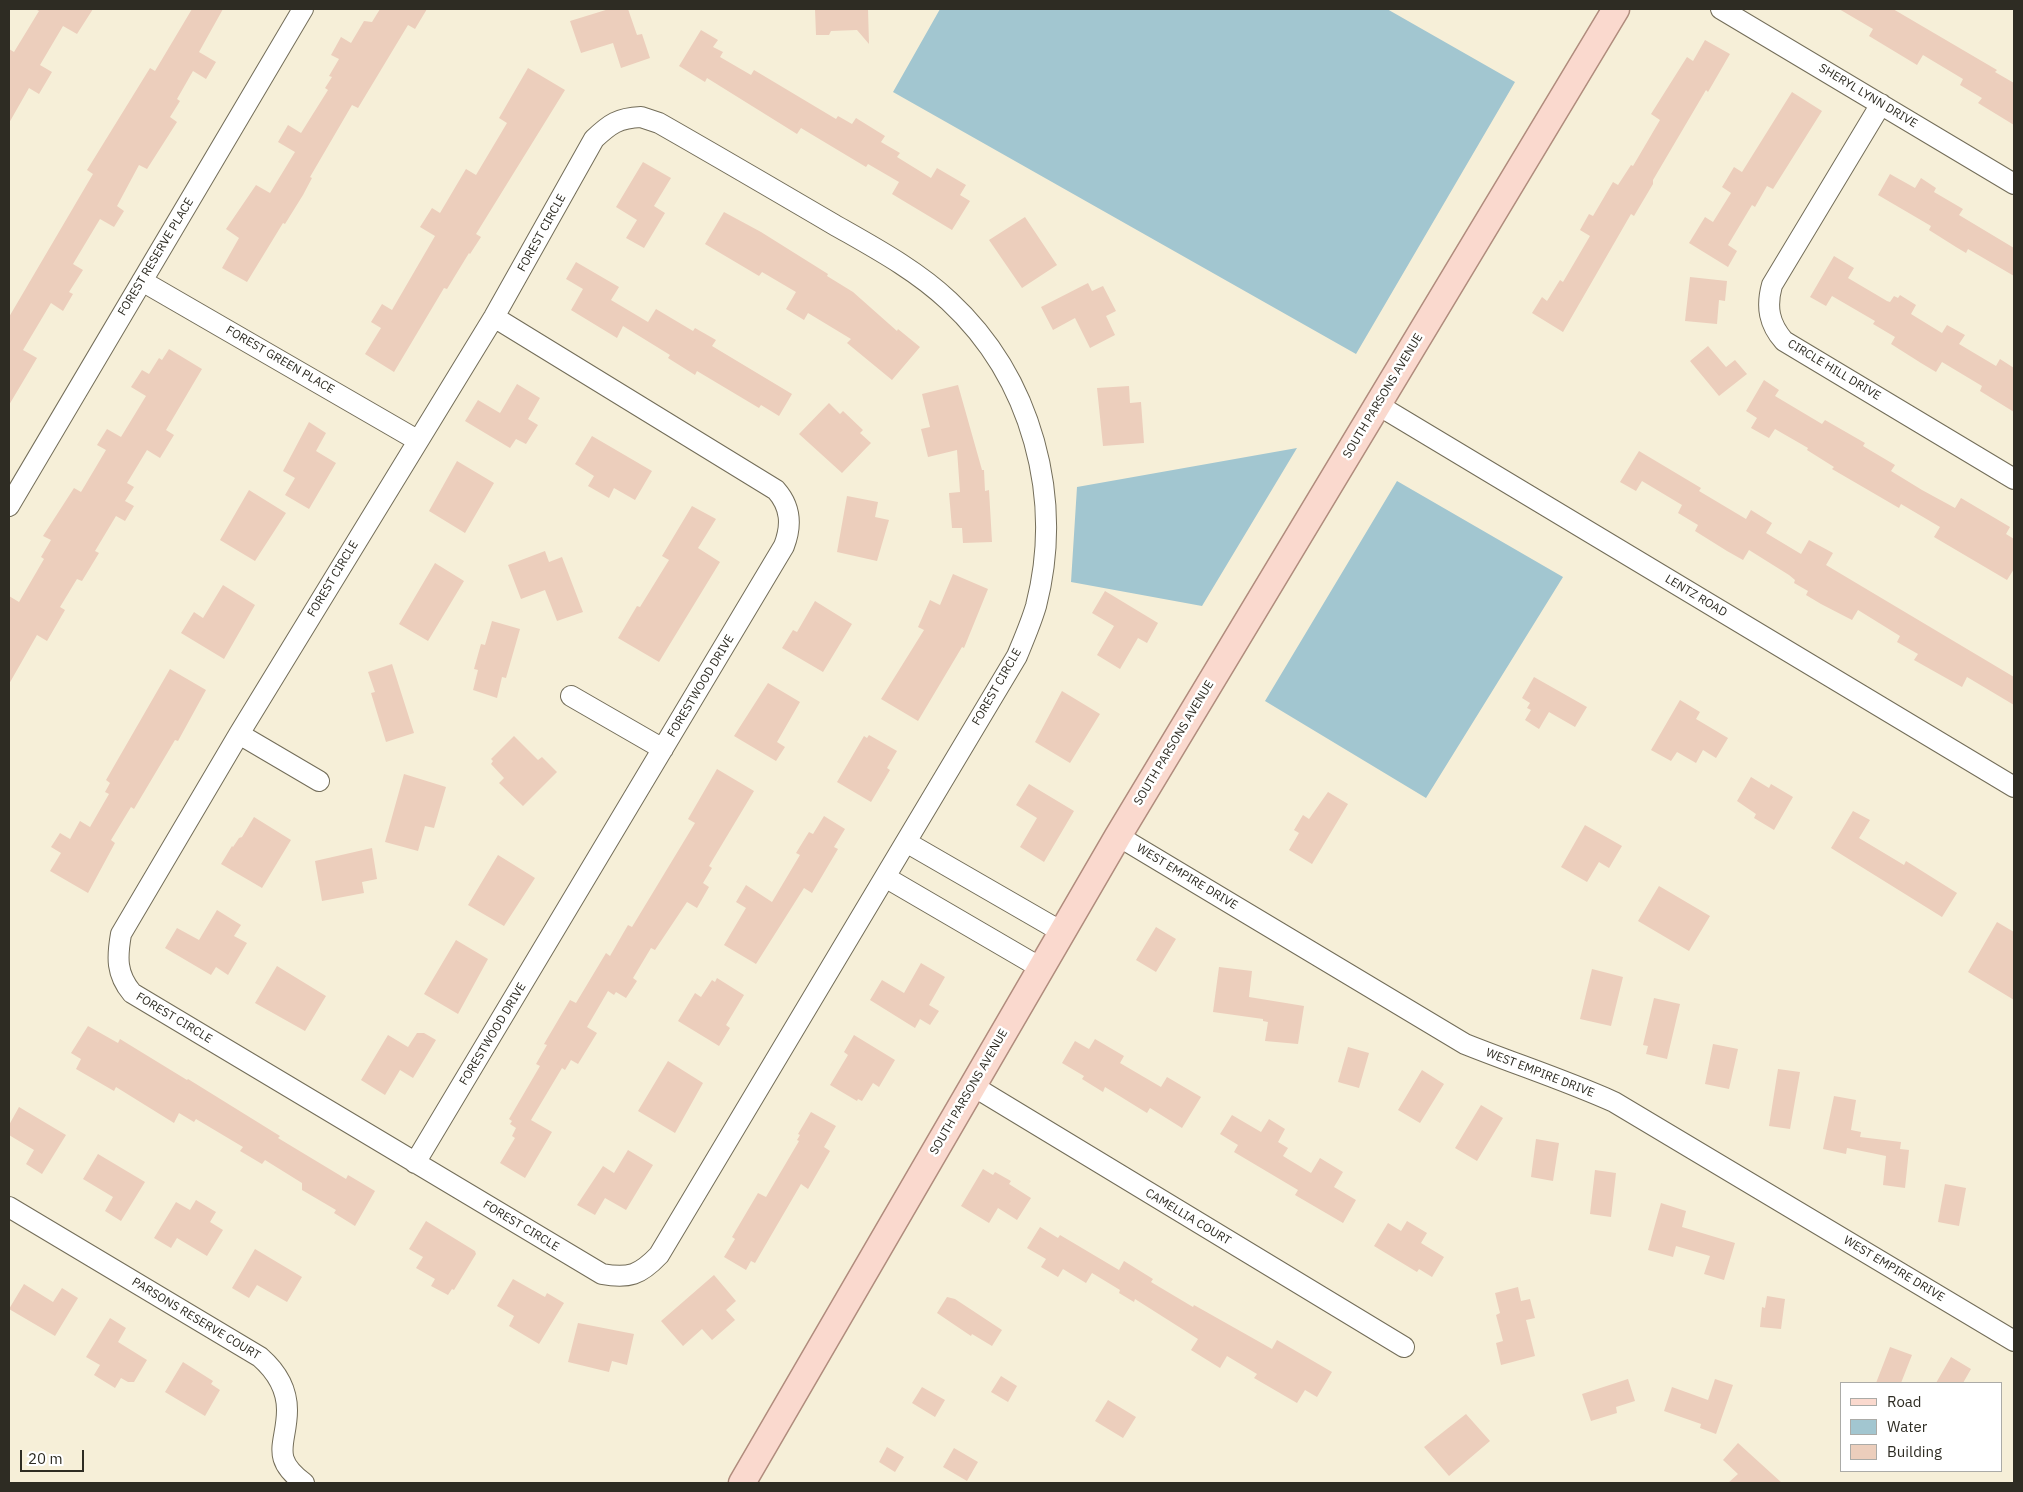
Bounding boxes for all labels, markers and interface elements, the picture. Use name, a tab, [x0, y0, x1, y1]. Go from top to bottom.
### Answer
street label: SHERYL LYNN DRIVE	[1816, 61, 1920, 131]
street label: FOREST CIRCLE	[515, 192, 569, 274]
street label: FOREST RESERVE PLACE	[115, 196, 197, 318]
street label: FOREST GREEN PLACE	[223, 323, 337, 397]
street label: SOUTH PARSONS AVENUE	[1340, 331, 1426, 461]
street label: CIRCLE HILL DRIVE	[1785, 337, 1883, 403]
street label: FOREST CIRCLE	[305, 538, 361, 620]
street label: LENTZ ROAD	[1662, 572, 1730, 620]
street label: FORESTWOOD DRIVE	[665, 632, 737, 740]
street label: FOREST CIRCLE	[969, 646, 1025, 728]
street label: SOUTH PARSONS AVENUE	[1131, 678, 1217, 808]
street label: WEST EMPIRE DRIVE	[1134, 841, 1240, 913]
street label: FORESTWOOD DRIVE	[457, 980, 529, 1088]
street label: FOREST CIRCLE	[133, 990, 215, 1046]
street label: SOUTH PARSONS AVENUE	[927, 1027, 1011, 1157]
street label: WEST EMPIRE DRIVE	[1484, 1046, 1596, 1100]
street label: CAMELLIA COURT	[1143, 1186, 1233, 1248]
street label: FOREST CIRCLE	[480, 1198, 562, 1254]
street label: WEST EMPIRE DRIVE	[1841, 1233, 1947, 1305]
street label: PARSONS RESERVE COURT	[129, 1275, 263, 1363]
legend	[1840, 1382, 2003, 1472]
text: Road	[1887, 1392, 1922, 1411]
text: Water	[1887, 1417, 1927, 1436]
scale bar	[22, 1440, 86, 1472]
text: Building	[1887, 1442, 1942, 1461]
text: 20 m	[28, 1449, 63, 1468]

